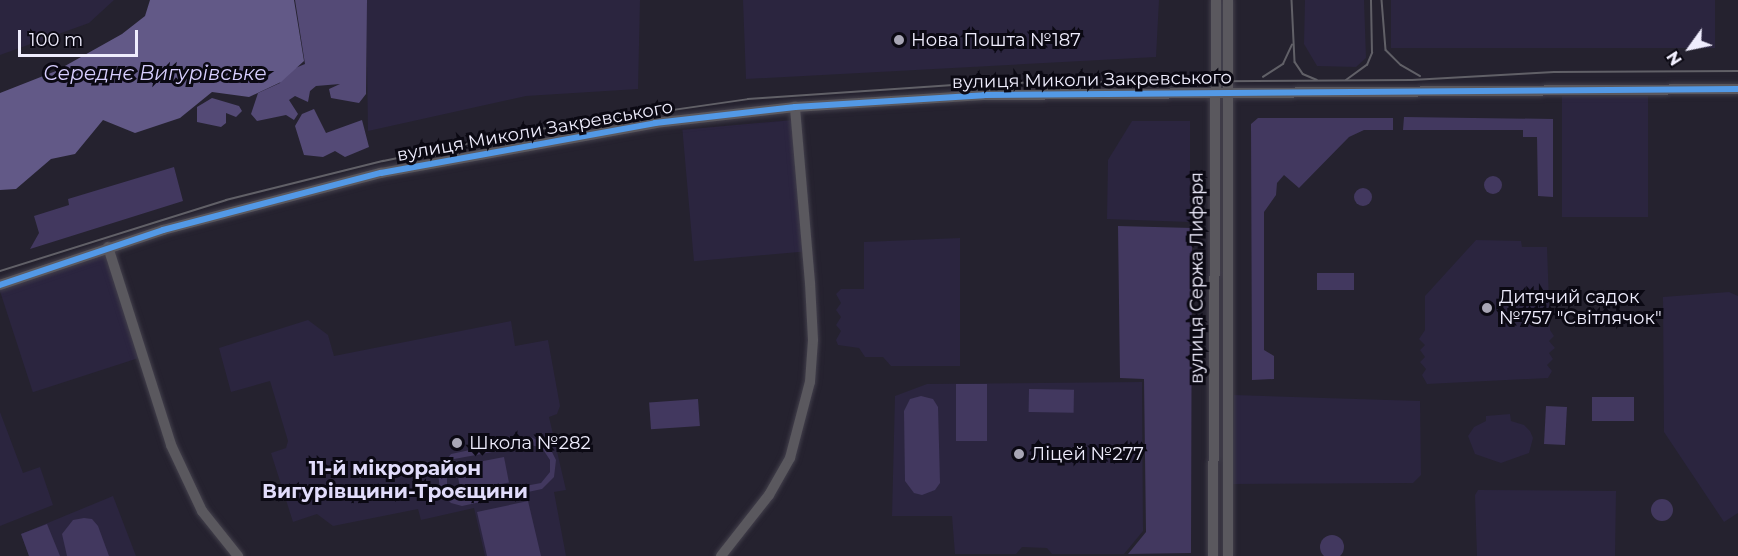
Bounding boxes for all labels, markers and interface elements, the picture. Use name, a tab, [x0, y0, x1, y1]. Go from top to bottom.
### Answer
scale bar	[21, 18, 141, 56]
north arrow	[1660, 18, 1720, 78]
text: 100 m	[29, 29, 83, 51]
place label: Нова Пошта №187	[911, 29, 1081, 51]
marker: Нова Пошта №187	[892, 33, 906, 47]
text: N	[1663, 47, 1686, 69]
water label: Середнє Вигурівське	[43, 61, 267, 85]
street label: вулиця Миколи Закревського	[952, 67, 1232, 93]
street label: вулиця Миколи Закревського	[395, 96, 675, 166]
street label: вулиця Сержа Лифаря	[1186, 172, 1208, 384]
place label: Дитячий садок №757 "Світлячок"	[1499, 287, 1662, 330]
marker: Дитячий садок №757 "Світлячок"	[1480, 301, 1494, 315]
place label: Школа №282	[469, 432, 591, 454]
marker: Школа №282	[450, 436, 464, 450]
place label: Ліцей №277	[1031, 443, 1144, 465]
marker: Ліцей №277	[1012, 447, 1026, 461]
district label: 11-й мікрорайон Вигурівщини-Троєщини	[262, 457, 528, 504]

